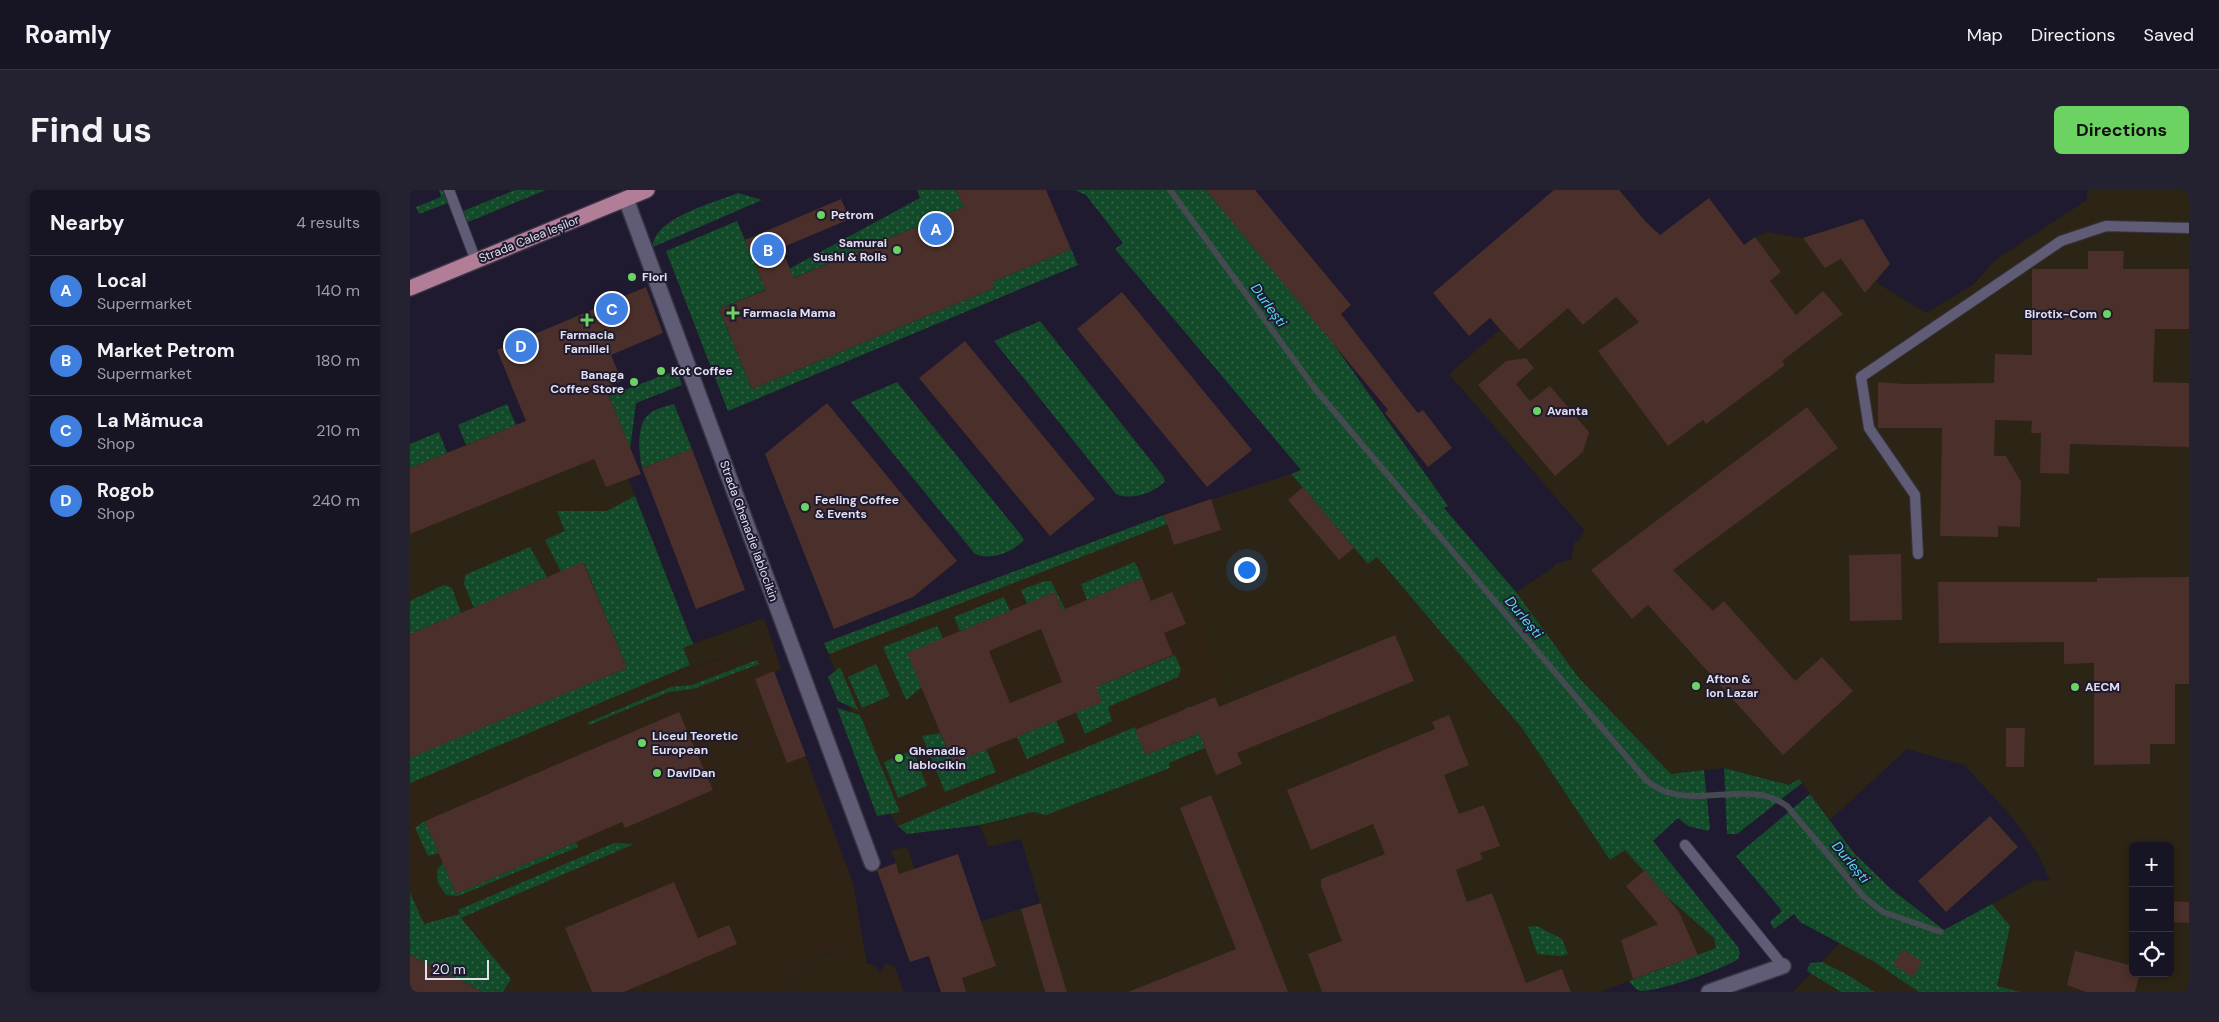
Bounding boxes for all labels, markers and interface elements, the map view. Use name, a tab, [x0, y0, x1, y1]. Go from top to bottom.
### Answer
text: Roamly	[25, 19, 112, 50]
text: Map	[1967, 23, 2003, 47]
text: Directions	[2031, 23, 2116, 47]
text: Saved	[2144, 23, 2194, 47]
button: Directions	[2054, 106, 2189, 154]
text: Find us	[30, 107, 152, 153]
place label: Petrom	[831, 207, 874, 223]
text: Nearby	[50, 209, 124, 237]
marker: Petrom	[815, 209, 827, 221]
pin: A	[920, 210, 952, 248]
street label: Strada Calea Ieșilor	[476, 211, 582, 266]
text: 4 results	[296, 212, 360, 233]
pin: B	[752, 231, 784, 269]
place label: Samurai Sushi & Rolls	[813, 235, 887, 265]
marker: Samurai Sushi & Rolls	[891, 244, 903, 256]
text: Local	[97, 268, 147, 293]
place label: Flori	[642, 269, 667, 285]
marker: Flori	[626, 271, 638, 283]
text: A	[60, 280, 72, 301]
text: 140 m	[316, 280, 360, 301]
water label: Durlești	[1247, 280, 1291, 331]
pin: C	[596, 290, 628, 328]
text: Supermarket	[97, 293, 192, 314]
place label: Farmacia Mama	[743, 305, 836, 321]
place label: Birotix-Com	[2024, 306, 2097, 322]
marker: Farmacia Mama	[727, 307, 739, 319]
marker: Birotix-Com	[2101, 308, 2113, 320]
marker: Farmacia Familiei	[581, 314, 593, 326]
pin: D	[505, 327, 537, 365]
place label: Farmacia Familiei	[560, 327, 614, 357]
text: Market Petrom	[97, 338, 235, 363]
text: B	[61, 350, 71, 371]
text: 180 m	[316, 350, 360, 371]
text: Supermarket	[97, 363, 192, 384]
place label: Kot Coffee	[671, 363, 733, 379]
marker: Kot Coffee	[655, 365, 667, 377]
place label: Banaga Coffee Store	[550, 367, 624, 397]
marker: Banaga Coffee Store	[628, 376, 640, 388]
place label: Avanta	[1547, 403, 1588, 419]
marker: Avanta	[1531, 405, 1543, 417]
text: La Mămuca	[97, 408, 203, 433]
text: C	[60, 420, 72, 441]
text: 210 m	[316, 420, 360, 441]
text: Shop	[97, 433, 135, 454]
street label: Strada Ghenadie Iablocikin	[716, 458, 782, 604]
text: Rogob	[97, 478, 154, 503]
text: D	[60, 490, 72, 511]
text: 240 m	[312, 490, 360, 511]
place label: Feeling Coffee & Events	[815, 492, 899, 522]
marker: Feeling Coffee & Events	[799, 501, 811, 513]
text: Shop	[97, 503, 135, 524]
your location	[1234, 557, 1260, 583]
water label: Durlești	[1501, 592, 1547, 642]
place label: Afton & Ion Lazar	[1706, 671, 1758, 701]
place label: AECM	[2085, 679, 2120, 695]
marker: Afton & Ion Lazar	[1690, 680, 1702, 692]
marker: AECM	[2069, 681, 2081, 693]
place label: Liceul Teoretic European	[652, 728, 738, 758]
marker: Liceul Teoretic European	[636, 737, 648, 749]
place label: Ghenadie Iablocikin	[909, 743, 966, 773]
marker: Ghenadie Iablocikin	[893, 752, 905, 764]
place label: DaviDan	[667, 765, 715, 781]
marker: DaviDan	[651, 767, 663, 779]
water label: Durlești	[1828, 837, 1874, 887]
map controls	[2129, 842, 2174, 977]
button: +	[2129, 842, 2174, 887]
button: −	[2129, 887, 2174, 932]
button: locate	[2129, 932, 2174, 977]
scale bar	[425, 957, 489, 980]
text: 20 m	[432, 960, 466, 978]

